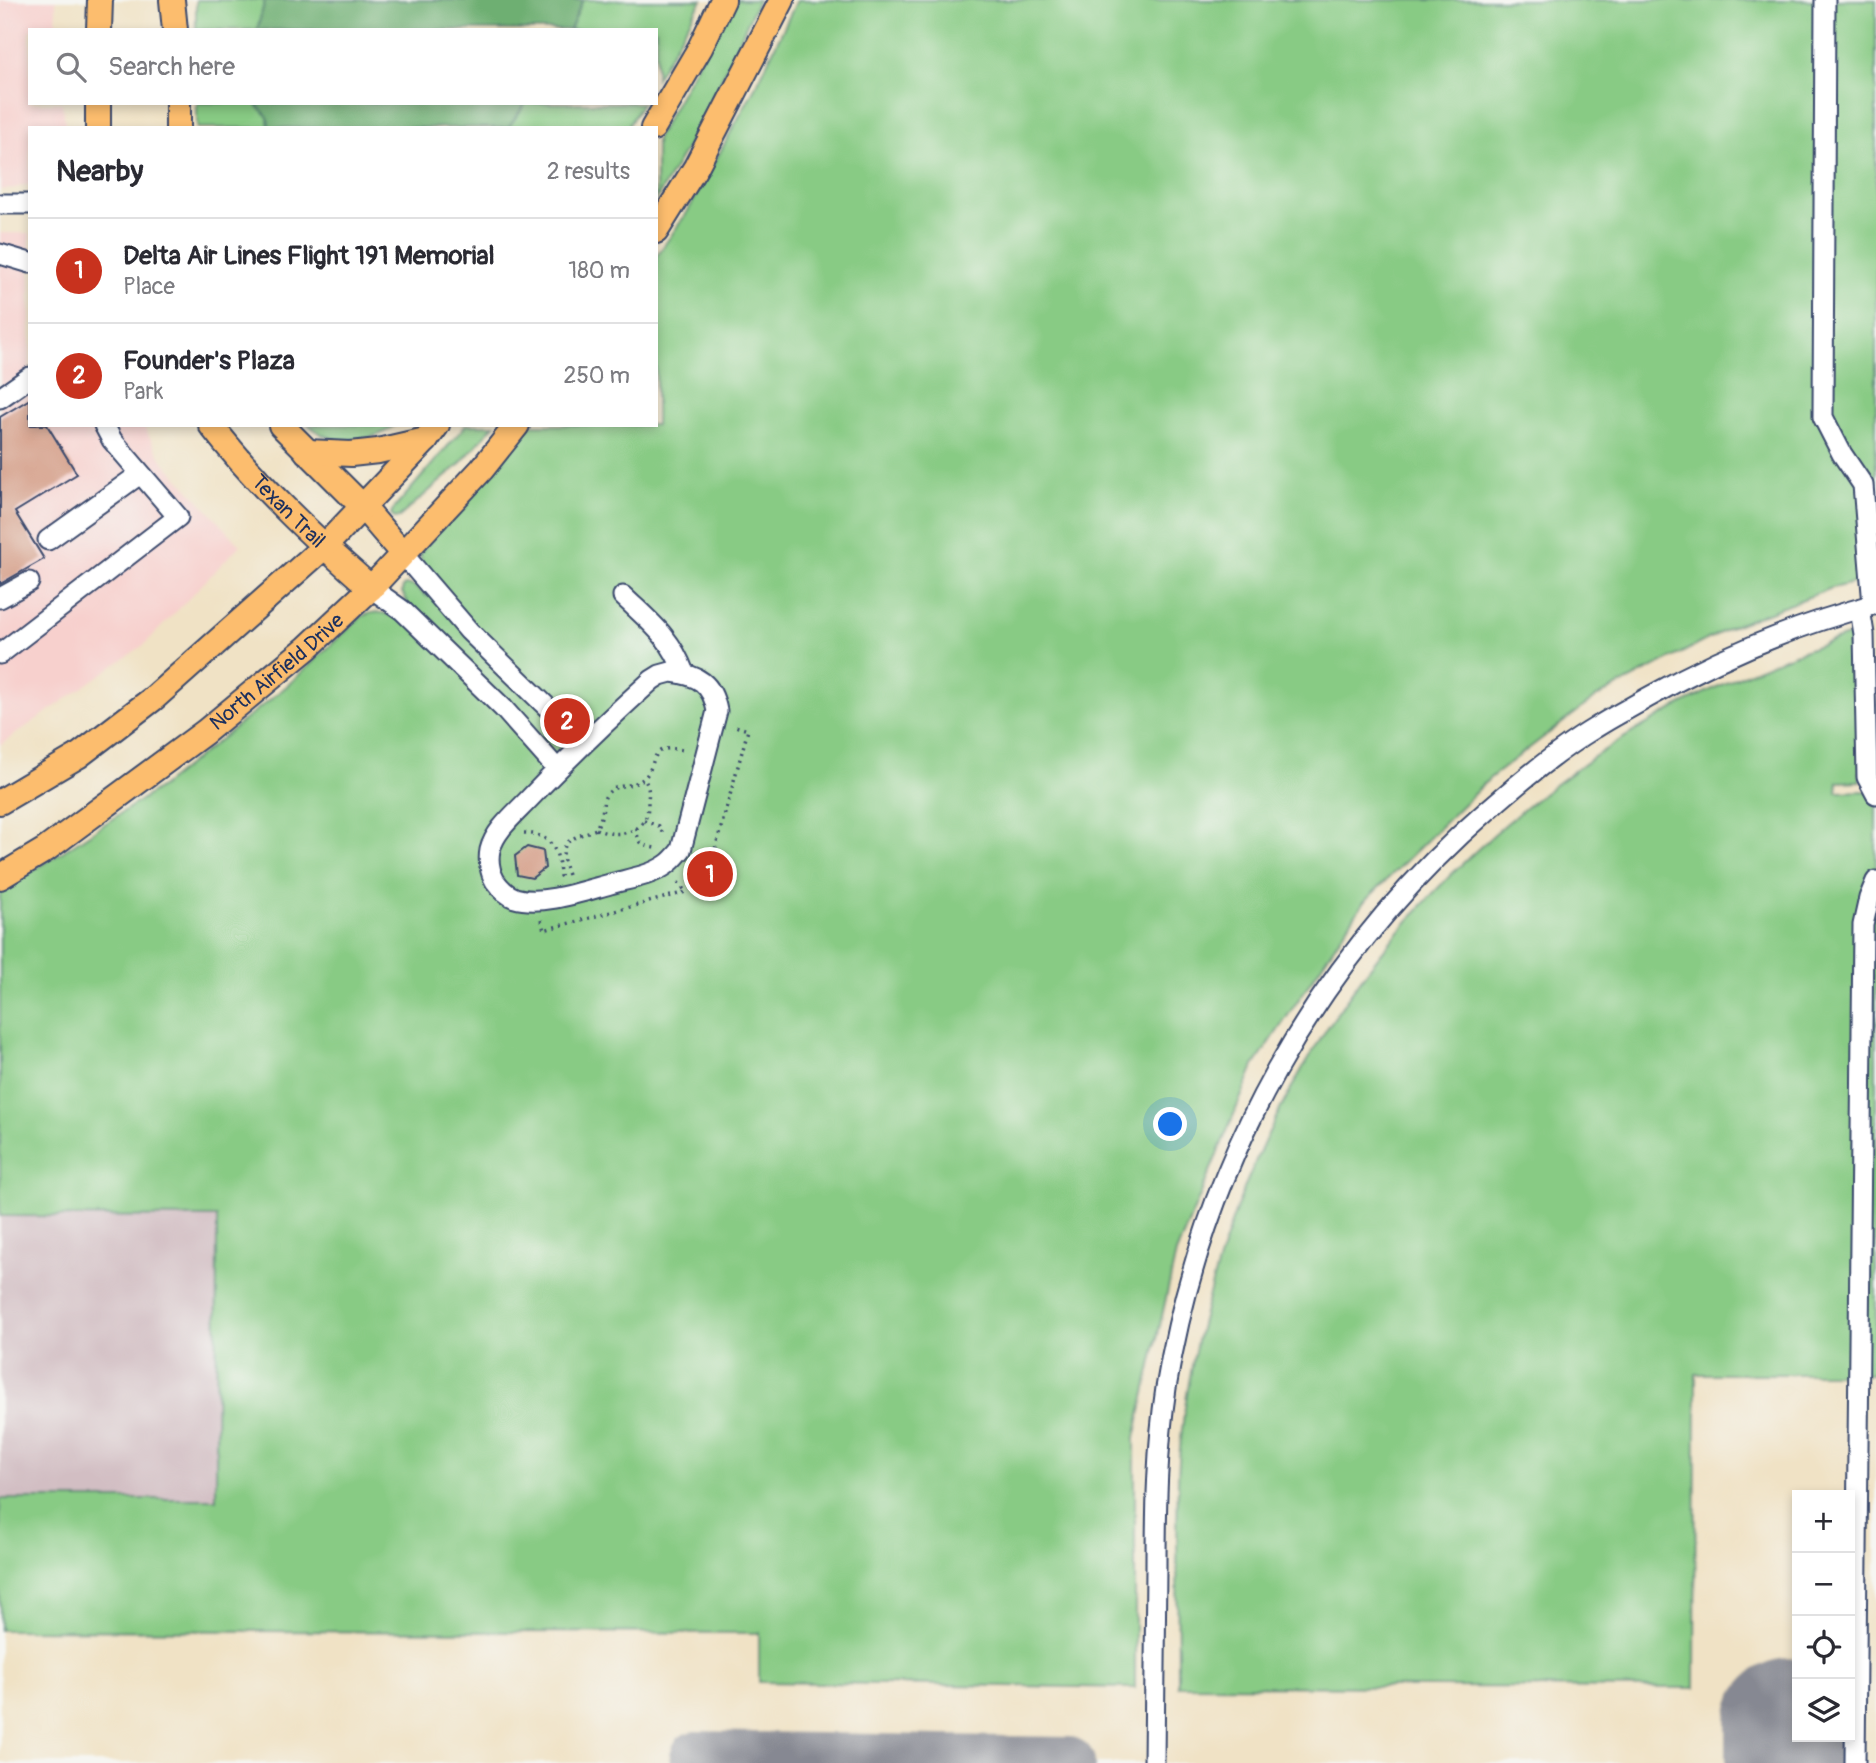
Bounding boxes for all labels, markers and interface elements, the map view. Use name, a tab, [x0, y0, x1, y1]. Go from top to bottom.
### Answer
search box	[28, 28, 658, 105]
icon: search	[52, 48, 90, 86]
text: Search here	[108, 51, 235, 83]
text: Nearby	[56, 153, 143, 190]
text: 2 results	[547, 157, 630, 186]
text: Delta Air Lines Flight 191 Memorial	[123, 240, 495, 272]
text: 1	[75, 256, 84, 285]
text: 180 m	[568, 256, 630, 285]
text: Place	[123, 272, 175, 301]
text: Founder's Plaza	[123, 345, 295, 377]
text: 2	[73, 361, 85, 390]
text: 250 m	[564, 361, 630, 390]
text: Park	[123, 377, 163, 406]
street label: Texan Trail	[246, 469, 331, 554]
street label: North Airfield Drive	[204, 607, 350, 736]
pin: 2	[544, 695, 590, 747]
pin: 1	[687, 848, 733, 900]
your location	[1153, 1107, 1187, 1141]
map controls	[1792, 1490, 1855, 1742]
button: +	[1792, 1490, 1855, 1553]
button: −	[1792, 1553, 1855, 1616]
button: locate	[1792, 1616, 1855, 1679]
button: layers	[1792, 1679, 1855, 1742]

